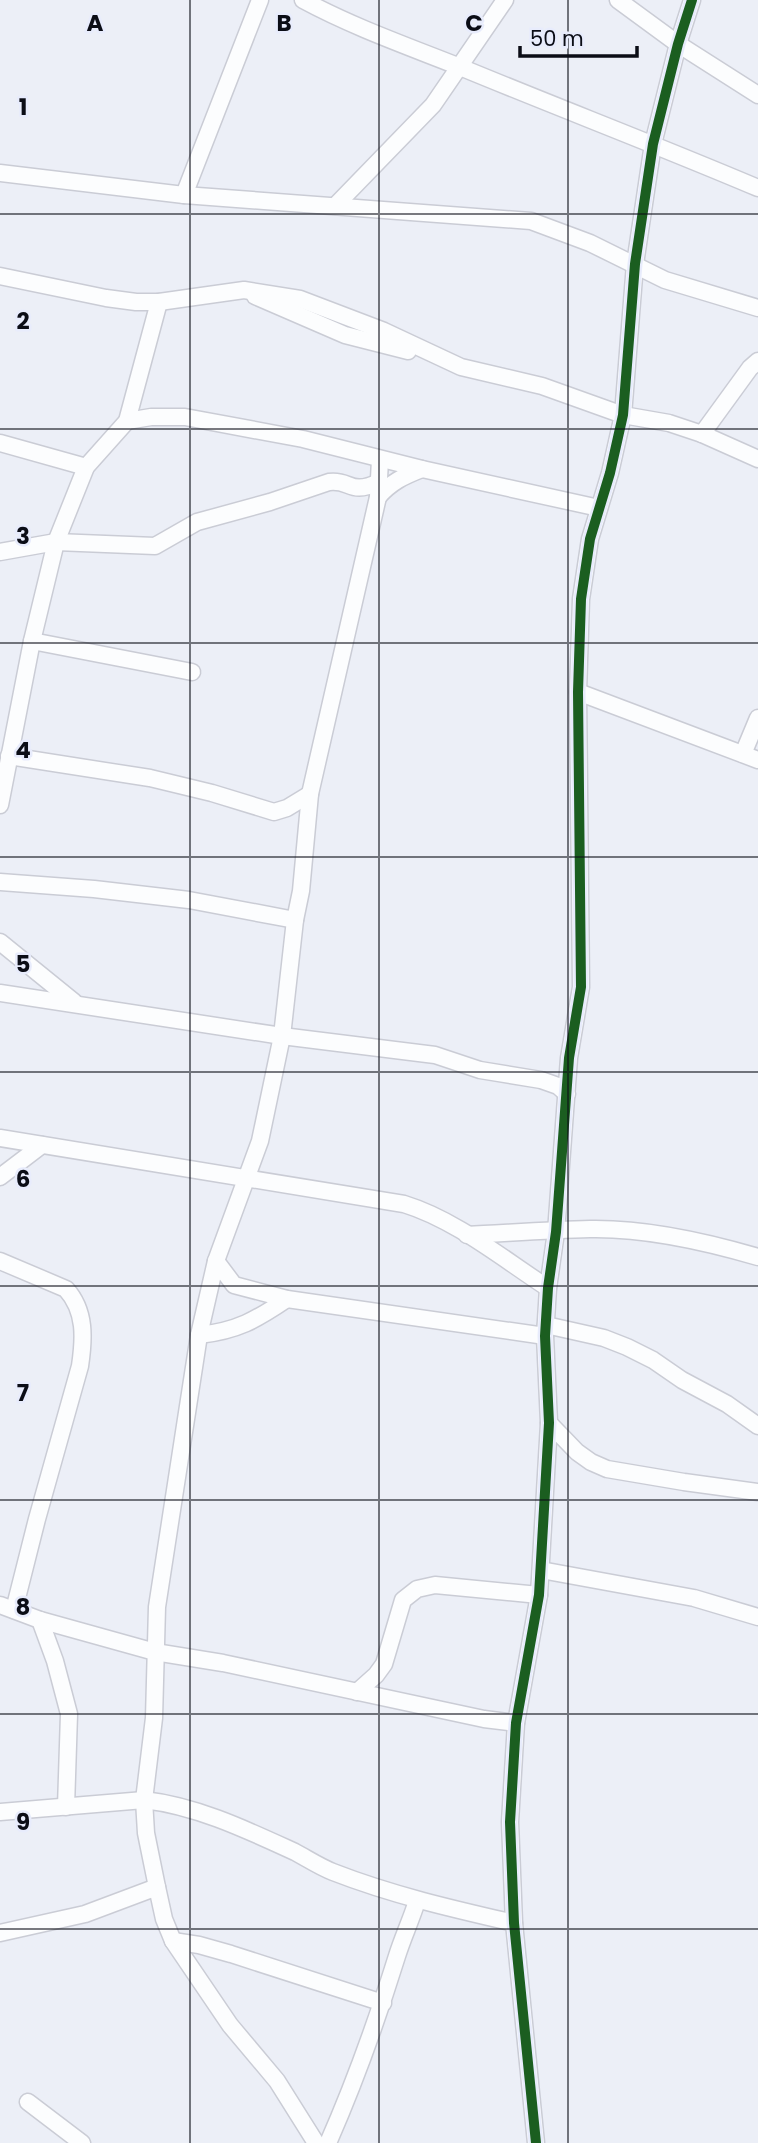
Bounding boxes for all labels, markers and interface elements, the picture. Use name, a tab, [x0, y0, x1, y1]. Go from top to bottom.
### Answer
text: A	[87, 7, 104, 39]
text: B	[276, 7, 292, 39]
text: C	[465, 7, 483, 39]
scale bar	[520, 14, 637, 58]
text: 50 m	[530, 24, 584, 53]
text: 1	[19, 91, 27, 123]
text: 2	[16, 305, 30, 337]
text: 3	[16, 520, 30, 552]
text: 4	[15, 734, 31, 766]
text: 5	[16, 948, 30, 980]
text: 6	[16, 1163, 30, 1195]
text: 7	[17, 1377, 29, 1409]
text: 8	[16, 1591, 30, 1623]
text: 9	[16, 1806, 30, 1838]

